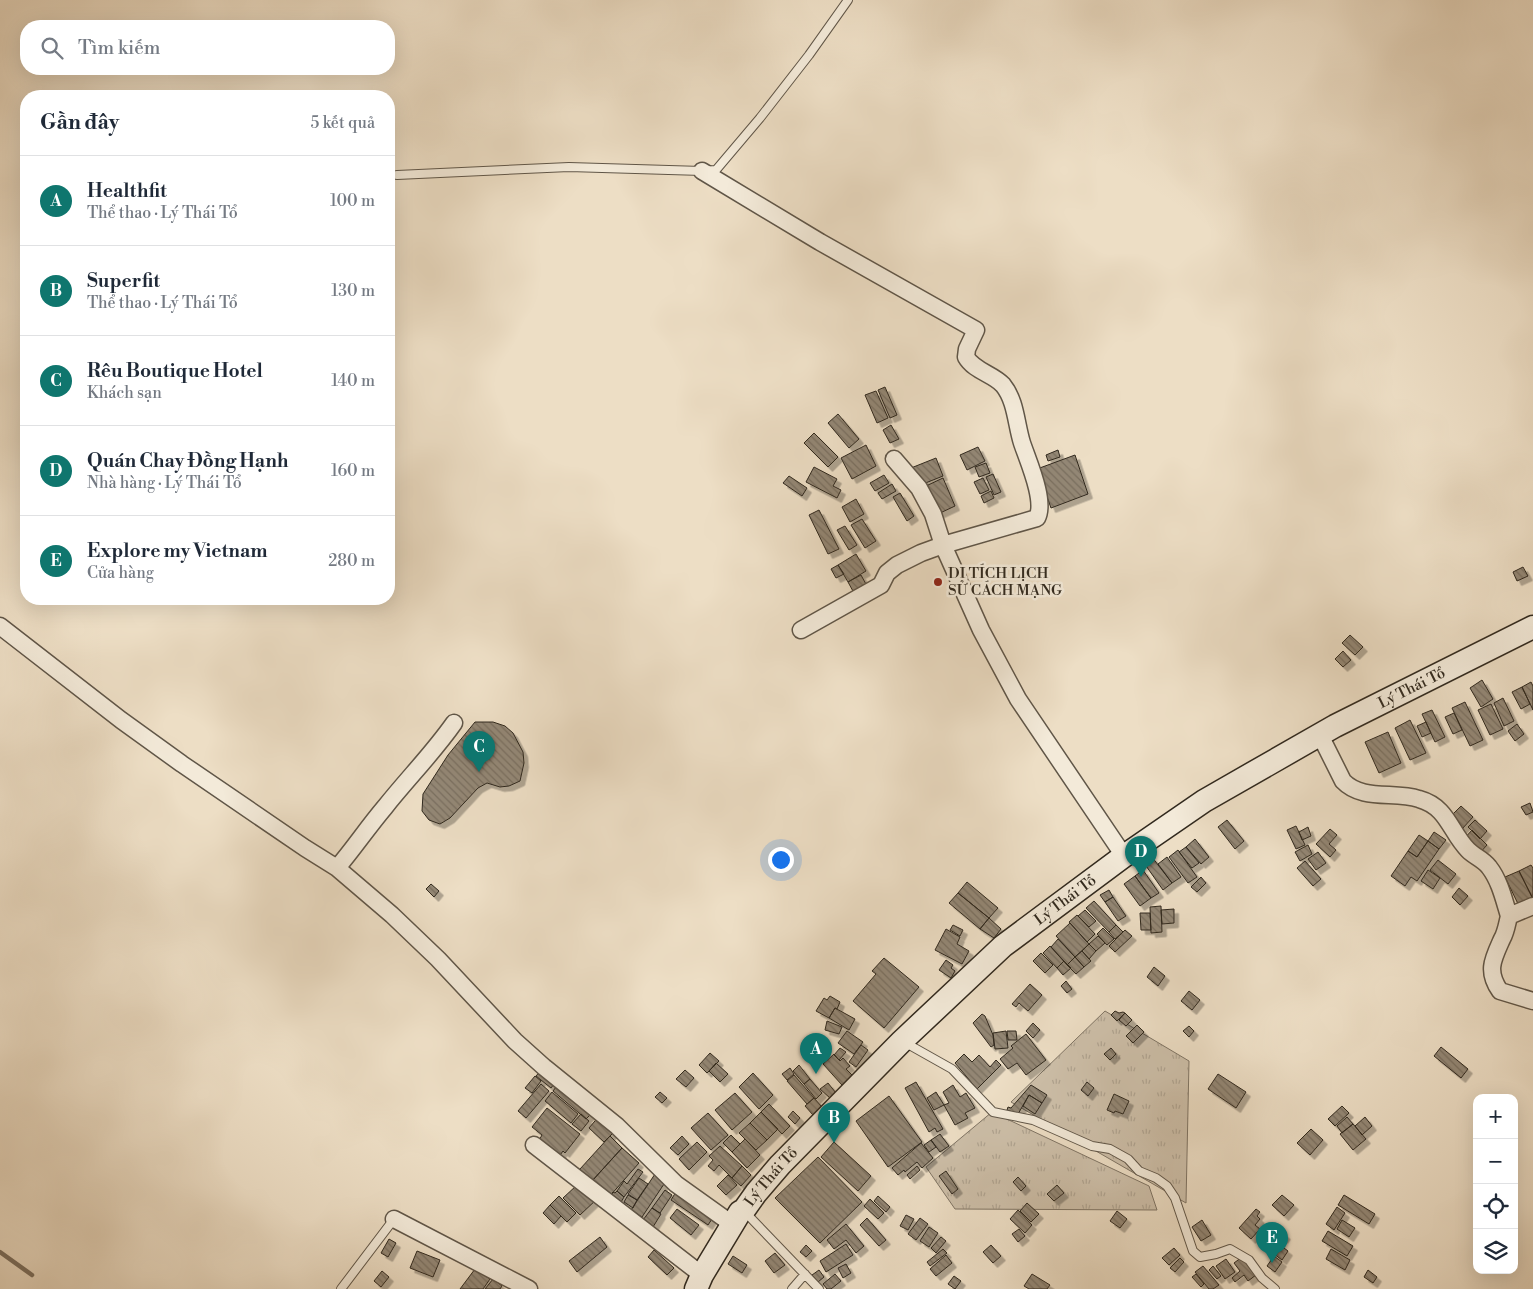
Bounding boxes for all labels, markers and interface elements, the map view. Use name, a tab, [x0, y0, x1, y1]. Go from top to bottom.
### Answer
search box	[20, 20, 395, 75]
icon: search	[38, 34, 66, 62]
text: Tìm kiếm	[78, 36, 161, 60]
text: Gần đây	[40, 110, 119, 136]
text: 5 kết quả	[311, 113, 375, 133]
text: Healthfit	[87, 179, 167, 203]
text: A	[50, 191, 62, 211]
text: 100 m	[330, 191, 375, 211]
text: Thể thao · Lý Thái Tổ	[87, 203, 238, 223]
text: Superfit	[87, 269, 160, 293]
text: B	[50, 281, 62, 301]
text: 130 m	[331, 281, 375, 301]
text: Thể thao · Lý Thái Tổ	[87, 293, 238, 313]
text: Rêu Boutique Hotel	[87, 359, 263, 383]
text: C	[50, 371, 62, 391]
text: 140 m	[331, 371, 375, 391]
text: Khách sạn	[87, 383, 162, 403]
text: Quán Chay Đồng Hạnh	[87, 449, 289, 473]
text: D	[50, 461, 62, 481]
text: 160 m	[331, 461, 375, 481]
text: Nhà hàng · Lý Thái Tổ	[87, 473, 242, 493]
text: Explore my Vietnam	[87, 539, 267, 563]
text: E	[50, 551, 62, 571]
text: 280 m	[328, 551, 375, 571]
text: Cửa hàng	[87, 563, 154, 583]
place label: DI TÍCH LỊCH SỬ CÁCH MẠNG	[948, 563, 1062, 600]
marker: DI TÍCH LỊCH SỬ CÁCH MẠNG	[932, 576, 944, 588]
street label: Lý Thái Tổ	[1375, 663, 1448, 712]
pin: C	[463, 731, 495, 772]
pin: D	[1125, 836, 1157, 877]
your location	[768, 847, 794, 873]
street label: Lý Thái Tổ	[1030, 871, 1100, 929]
pin: A	[800, 1033, 832, 1074]
map controls	[1473, 1094, 1518, 1274]
button: +	[1473, 1094, 1518, 1139]
pin: B	[818, 1102, 850, 1143]
button: −	[1473, 1139, 1518, 1184]
street label: Lý Thái Tổ	[740, 1143, 802, 1210]
button: locate	[1473, 1184, 1518, 1229]
pin: E	[1256, 1222, 1288, 1263]
button: layers	[1473, 1229, 1518, 1274]

